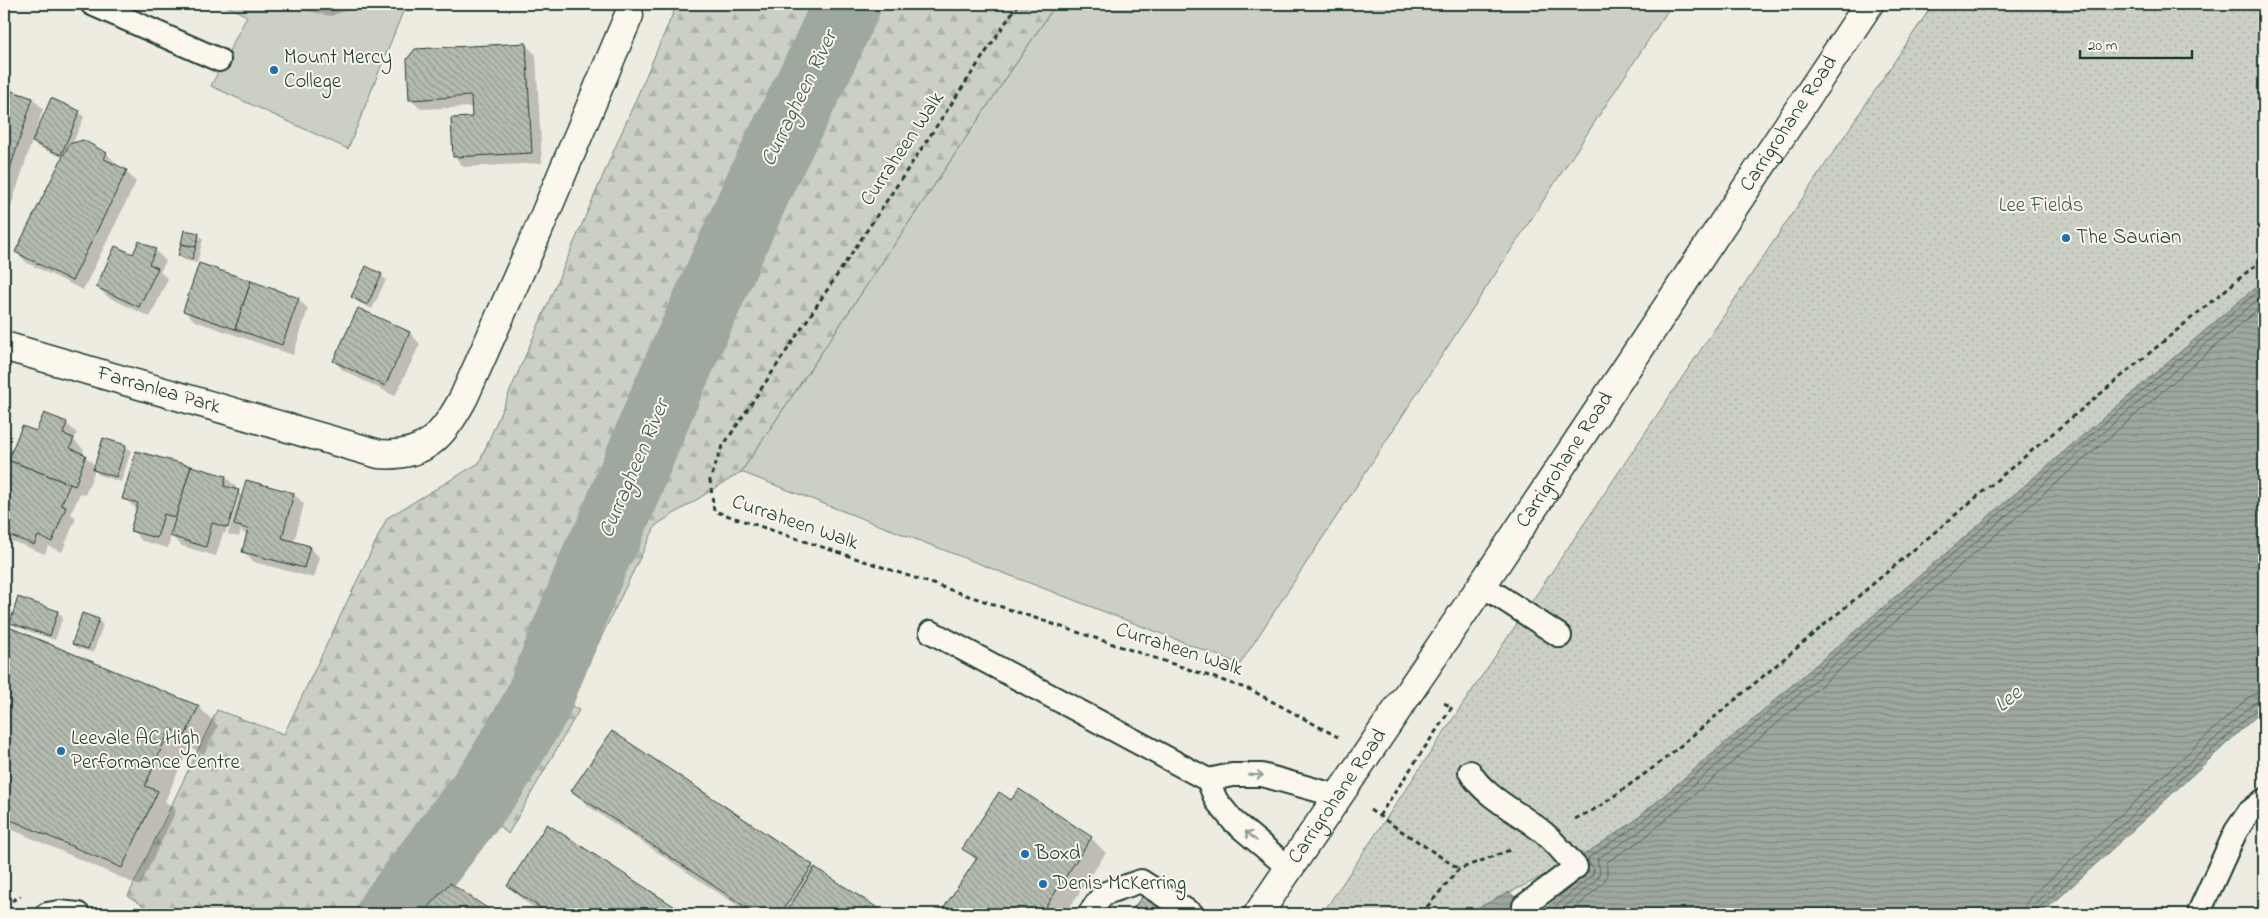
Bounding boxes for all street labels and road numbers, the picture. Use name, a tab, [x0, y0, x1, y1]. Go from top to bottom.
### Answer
street label: Carrigrohane Road	[1733, 50, 1845, 198]
street label: Curraheen Walk	[853, 85, 953, 212]
street label: Farranlea Park	[92, 358, 225, 423]
street label: Carrigrohane Road	[1509, 386, 1622, 534]
street label: Curraheen Walk	[727, 487, 863, 559]
street label: Curraheen Walk	[1111, 615, 1247, 685]
street label: Carrigrohane Road	[1281, 723, 1395, 870]

